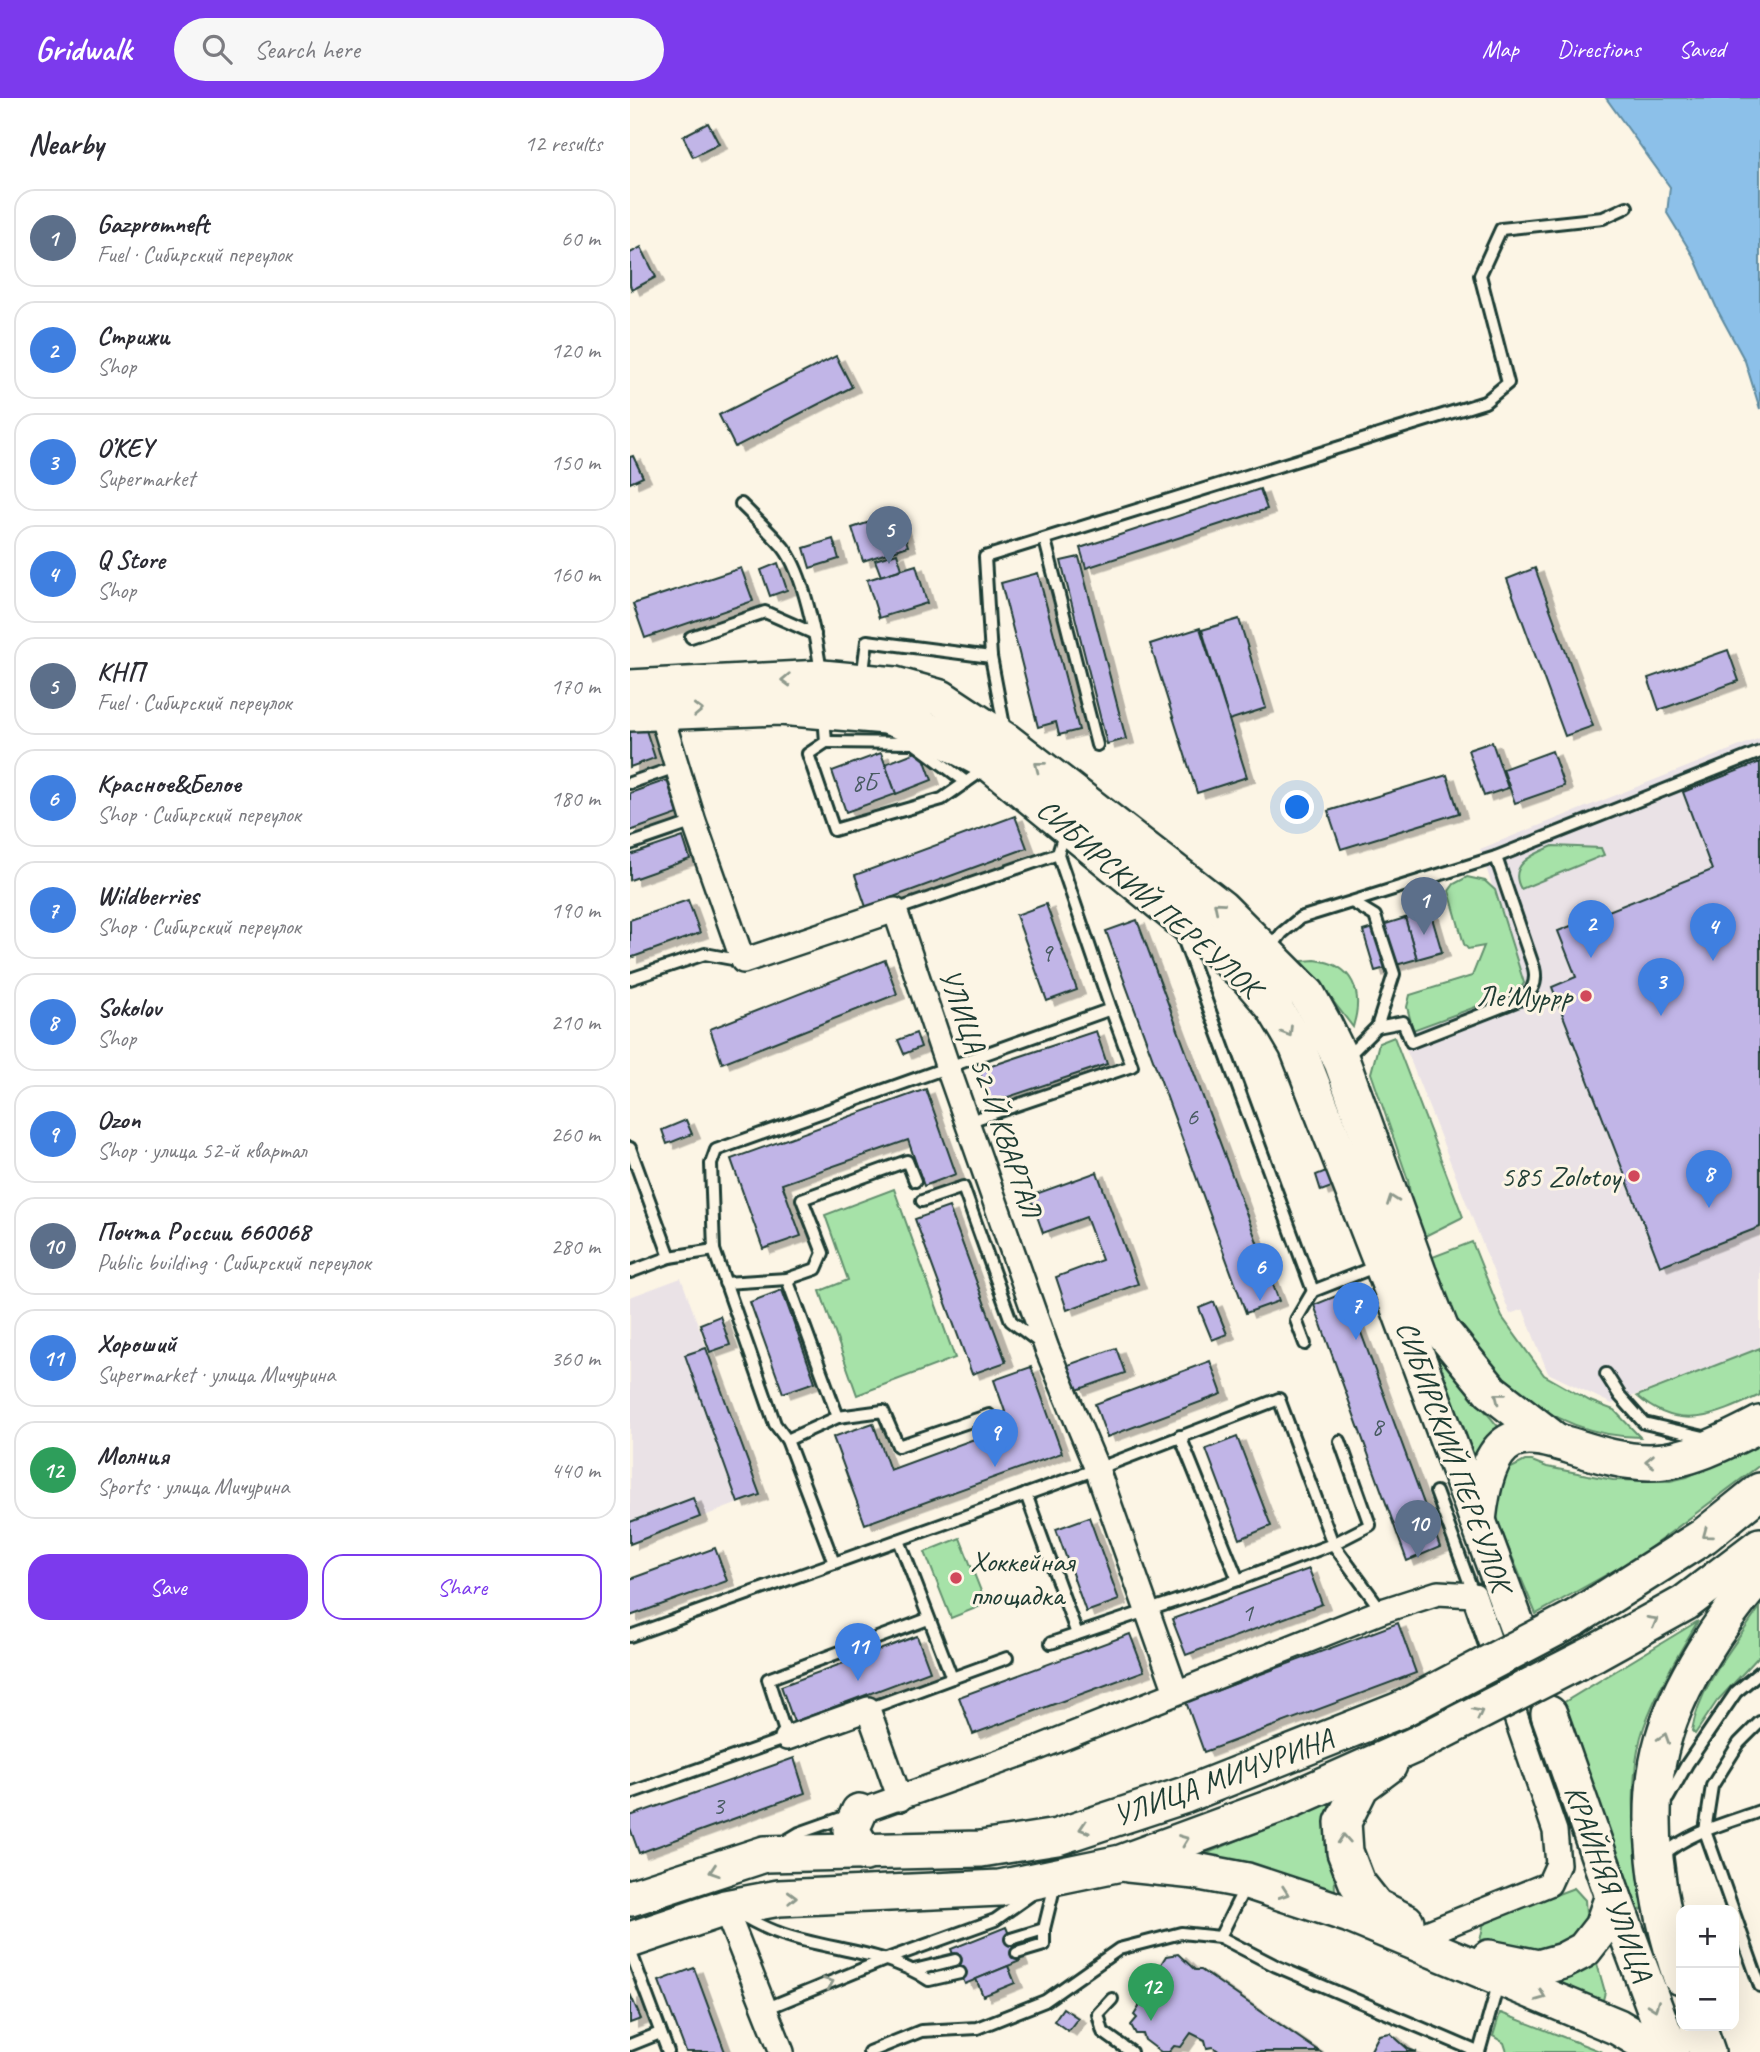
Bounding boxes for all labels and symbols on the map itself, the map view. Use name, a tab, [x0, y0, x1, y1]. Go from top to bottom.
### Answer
pin: 5	[866, 506, 912, 564]
one-way arrow	[780, 672, 791, 687]
one-way arrow	[693, 702, 704, 717]
one-way arrow	[1034, 761, 1046, 774]
house number: 8Б	[852, 766, 880, 799]
street label: СИБИРСКИЙ ПЕРЕУЛОК	[1029, 790, 1274, 1010]
your location	[1280, 790, 1314, 824]
pin: 1	[1401, 877, 1447, 935]
pin: 2	[1568, 900, 1614, 958]
one-way arrow	[1213, 902, 1226, 914]
pin: 4	[1690, 903, 1736, 961]
house number: 9	[1040, 936, 1054, 969]
pin: 3	[1638, 958, 1684, 1016]
street label: УЛИЦА 52-Й КВАРТАЛ	[931, 964, 1052, 1224]
place label: Ле'Муррр	[1477, 977, 1574, 1015]
marker: Ле'Муррр	[1578, 988, 1594, 1004]
one-way arrow	[1280, 1024, 1293, 1037]
house number: 6	[1186, 1100, 1199, 1133]
pin: 8	[1686, 1150, 1732, 1208]
place label: 585 Zolotoy	[1500, 1157, 1623, 1195]
marker: 585 Zolotoy	[1626, 1168, 1642, 1184]
one-way arrow	[1386, 1195, 1400, 1207]
pin: 6	[1237, 1243, 1283, 1301]
pin: 7	[1333, 1282, 1379, 1340]
street label: СИБИРСКИЙ ПЕРЕУЛОК	[1387, 1316, 1523, 1602]
one-way arrow	[1494, 1393, 1507, 1406]
pin: 9	[972, 1409, 1018, 1467]
house number: 8	[1371, 1410, 1385, 1443]
one-way arrow	[1644, 1453, 1655, 1469]
pin: 10	[1395, 1500, 1441, 1558]
one-way arrow	[1702, 1525, 1714, 1538]
place label: Хоккейная площадка	[970, 1542, 1077, 1614]
marker: Хоккейная площадка	[948, 1570, 964, 1586]
house number: 1	[1241, 1596, 1254, 1629]
one-way arrow	[1646, 1616, 1658, 1629]
pin: 11	[835, 1623, 881, 1681]
one-way arrow	[1471, 1707, 1483, 1721]
street label: УЛИЦА МИЧУРИНА	[1108, 1719, 1340, 1834]
one-way arrow	[1656, 1732, 1671, 1744]
street label: КРАЙНЯЯ УЛИЦА	[1556, 1780, 1662, 1987]
house number: 3	[712, 1789, 726, 1822]
one-way arrow	[1078, 1820, 1090, 1834]
one-way arrow	[1337, 1833, 1352, 1844]
one-way arrow	[1178, 1834, 1190, 1848]
one-way arrow	[709, 1862, 721, 1877]
one-way arrow	[1278, 1885, 1290, 1899]
one-way arrow	[787, 1890, 798, 1905]
pin: 12	[1128, 1963, 1174, 2021]
one-way arrow	[821, 1977, 834, 1991]
one-way arrow	[1533, 1988, 1546, 2002]
one-way arrow	[1645, 2000, 1659, 2012]

